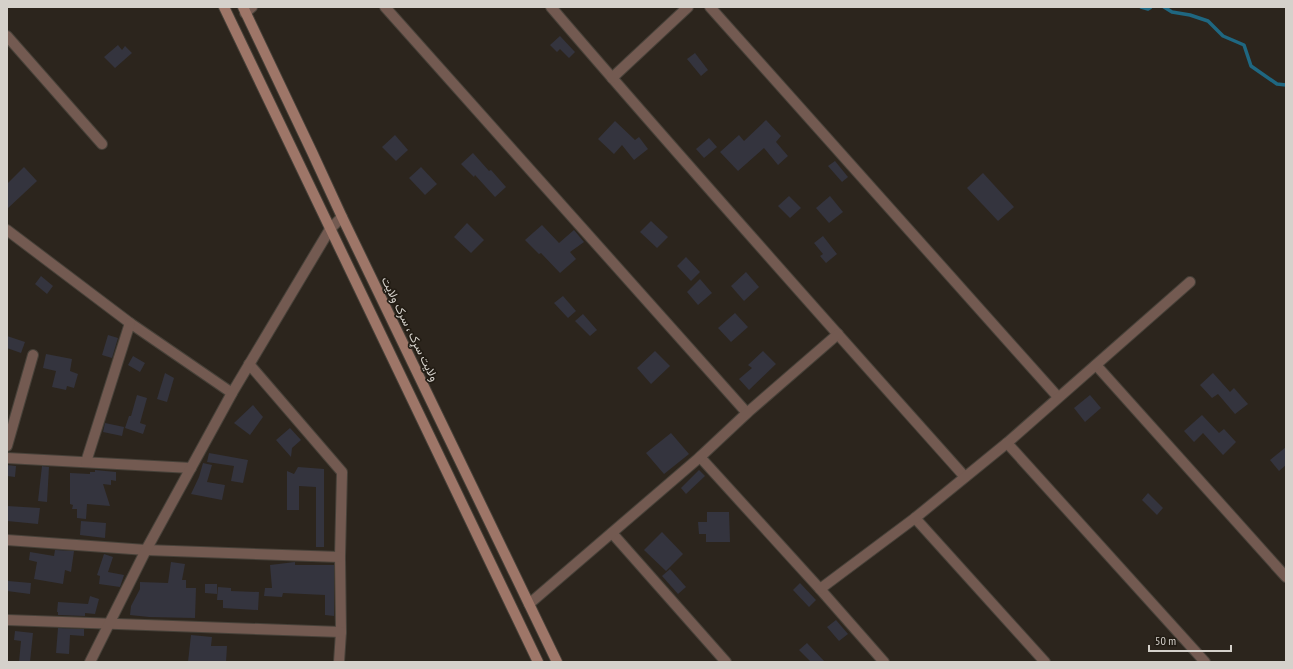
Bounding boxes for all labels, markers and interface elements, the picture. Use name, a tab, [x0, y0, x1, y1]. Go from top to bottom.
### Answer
street label: ولایت سړک ، سرک ولایت	[378, 274, 442, 384]
scale bar	[1149, 627, 1231, 653]
text: 50 m	[1155, 633, 1176, 648]

